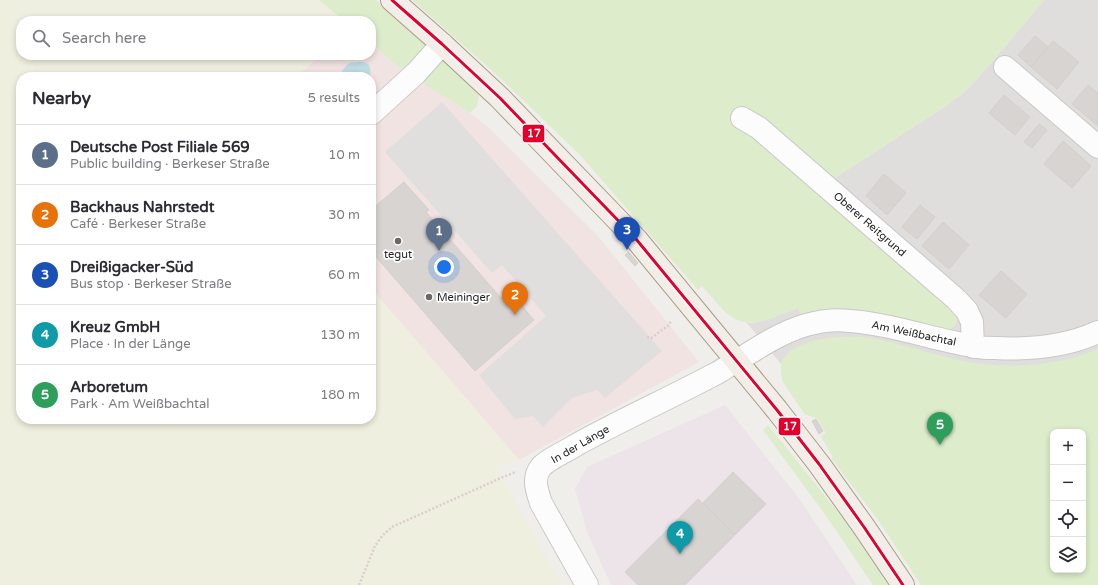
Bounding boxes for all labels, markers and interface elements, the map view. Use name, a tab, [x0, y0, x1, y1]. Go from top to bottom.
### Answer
search box	[16, 16, 376, 60]
icon: search	[30, 27, 52, 49]
text: Search here	[62, 29, 146, 47]
text: Nearby	[32, 88, 91, 109]
text: 5 results	[308, 90, 360, 106]
line badge: 17	[522, 124, 545, 143]
text: 17	[527, 127, 541, 140]
text: Deutsche Post Filiale 569	[70, 138, 250, 156]
text: 1	[41, 147, 49, 163]
text: 10 m	[328, 147, 360, 163]
text: Public building · Berkeser Straße	[70, 156, 270, 172]
street label: Oberer Reitgrund	[831, 189, 909, 259]
text: Backhaus Nahrstedt	[70, 198, 215, 216]
text: 2	[41, 207, 49, 223]
text: 30 m	[328, 207, 360, 223]
text: Café · Berkeser Straße	[70, 216, 206, 232]
pin: 3	[614, 217, 640, 250]
pin: 1	[426, 218, 452, 251]
marker: tegut	[393, 236, 403, 246]
place label: tegut	[384, 248, 412, 261]
your location	[434, 257, 454, 277]
text: Dreißigacker-Süd	[70, 258, 193, 276]
text: 3	[41, 267, 49, 283]
text: 60 m	[328, 267, 360, 283]
text: Bus stop · Berkeser Straße	[70, 276, 232, 292]
pin: 2	[502, 282, 528, 315]
place label: Meininger	[437, 291, 491, 304]
marker: Meininger	[424, 292, 434, 302]
text: Kreuz GmbH	[70, 318, 160, 336]
street label: Am Weißbachtal	[870, 318, 957, 349]
text: 4	[41, 327, 49, 343]
text: 130 m	[320, 327, 360, 343]
text: Place · In der Länge	[70, 336, 191, 352]
text: Arboretum	[70, 378, 148, 396]
text: 5	[41, 387, 49, 403]
text: 180 m	[320, 387, 360, 403]
text: Park · Am Weißbachtal	[70, 396, 210, 412]
pin: 5	[927, 412, 953, 445]
line badge: 17	[778, 417, 801, 436]
text: 17	[783, 420, 797, 433]
street label: In der Länge	[549, 422, 612, 466]
map controls	[1050, 429, 1086, 573]
button: +	[1050, 429, 1086, 465]
button: −	[1050, 465, 1086, 501]
button: locate	[1050, 501, 1086, 537]
pin: 4	[667, 521, 693, 554]
button: layers	[1050, 537, 1086, 573]

